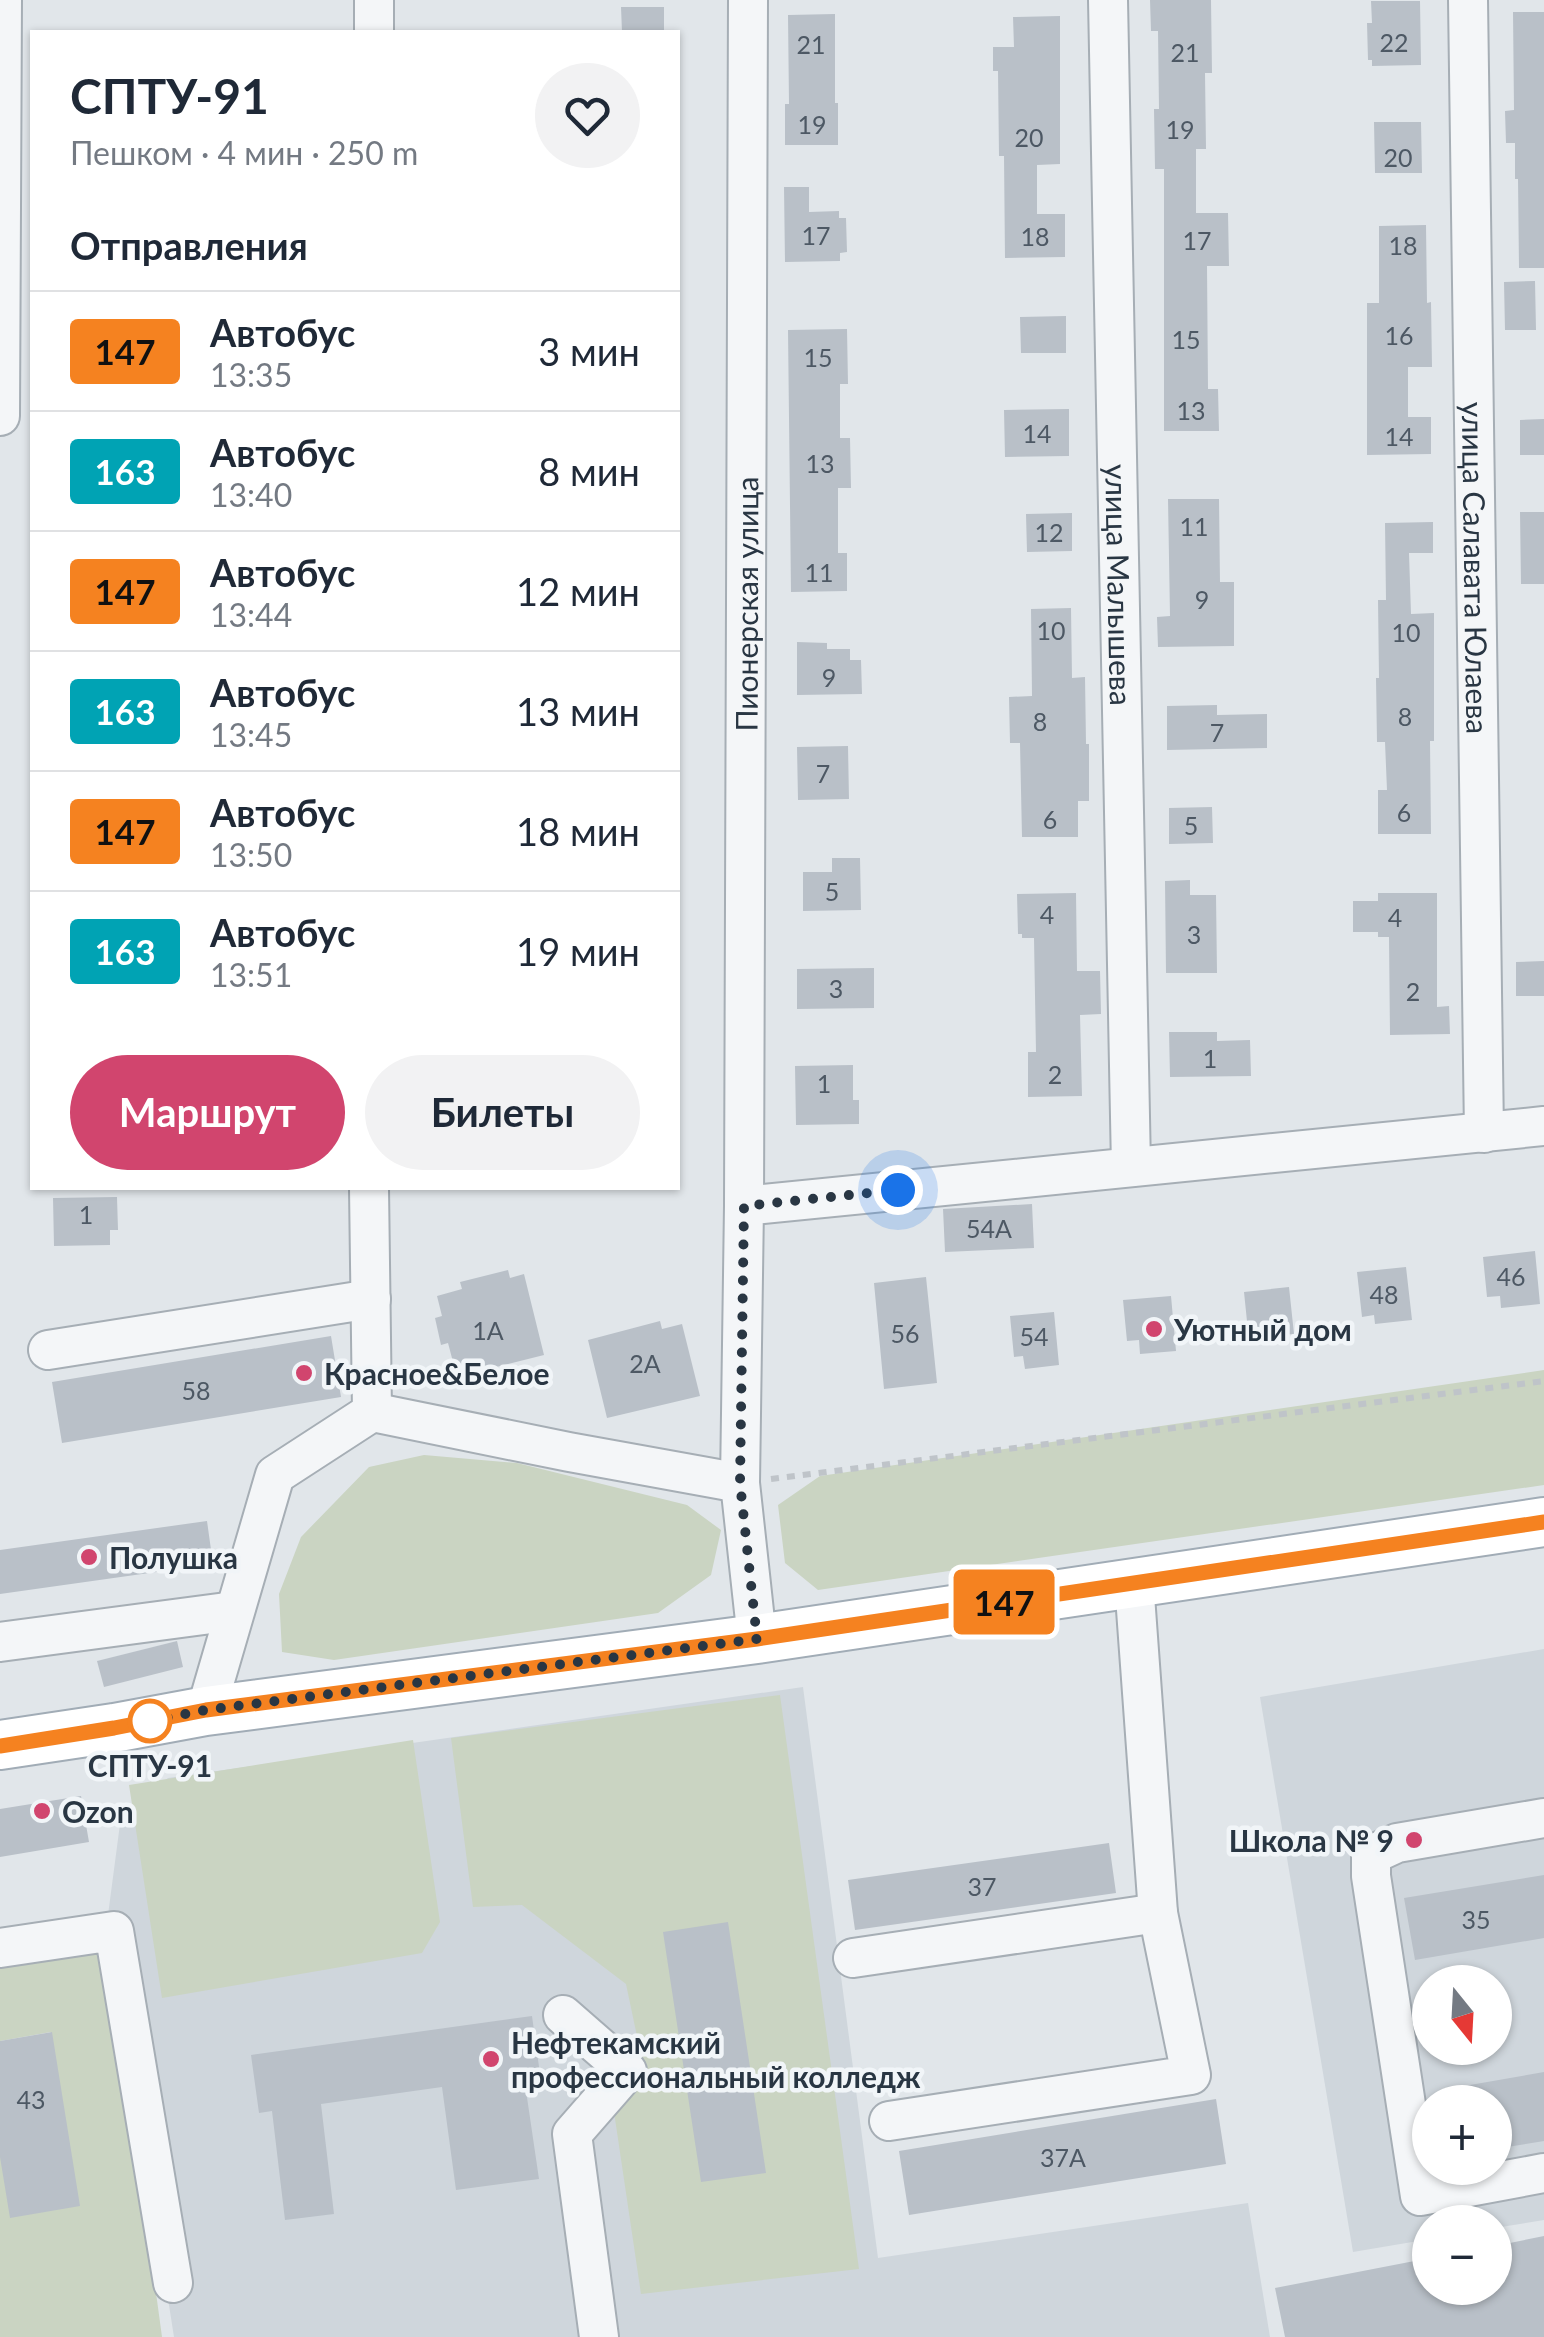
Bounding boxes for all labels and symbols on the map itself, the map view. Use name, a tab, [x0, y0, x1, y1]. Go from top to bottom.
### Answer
house number: 22	[1379, 27, 1409, 57]
house number: 21	[796, 29, 826, 59]
house number: 21	[1170, 37, 1200, 67]
house number: 19	[797, 109, 827, 139]
house number: 19	[1165, 114, 1195, 144]
house number: 20	[1014, 122, 1044, 152]
house number: 20	[1383, 142, 1413, 172]
house number: 17	[801, 220, 831, 250]
house number: 18	[1020, 221, 1050, 251]
house number: 17	[1182, 225, 1212, 255]
house number: 18	[1388, 230, 1418, 260]
house number: 16	[1384, 320, 1414, 350]
house number: 15	[1171, 324, 1201, 354]
house number: 15	[803, 342, 833, 372]
house number: 13	[1176, 395, 1206, 425]
street label: улица Салавата Юлаева	[1456, 402, 1496, 734]
house number: 14	[1022, 418, 1052, 448]
house number: 14	[1384, 421, 1414, 451]
house number: 13	[805, 448, 835, 478]
street label: улица Малышева	[1099, 464, 1140, 706]
street label: Пионерская улица	[728, 476, 764, 732]
house number: 11	[1179, 511, 1209, 541]
house number: 12	[1034, 517, 1064, 547]
house number: 11	[804, 557, 834, 587]
house number: 9	[1195, 584, 1209, 614]
house number: 10	[1036, 615, 1066, 645]
house number: 10	[1391, 617, 1421, 647]
house number: 9	[822, 662, 836, 692]
house number: 8	[1398, 701, 1412, 731]
house number: 8	[1033, 706, 1047, 736]
house number: 7	[1210, 717, 1224, 747]
house number: 7	[816, 758, 830, 788]
house number: 6	[1397, 797, 1411, 827]
house number: 6	[1043, 804, 1057, 834]
house number: 5	[1184, 810, 1198, 840]
house number: 5	[825, 876, 839, 906]
house number: 4	[1040, 899, 1054, 929]
house number: 4	[1388, 902, 1402, 932]
house number: 3	[1187, 919, 1201, 949]
house number: 3	[829, 973, 843, 1003]
house number: 2	[1406, 976, 1420, 1006]
house number: 1	[1203, 1043, 1217, 1073]
house number: 2	[1048, 1059, 1062, 1089]
house number: 1	[817, 1068, 831, 1098]
your location	[873, 1165, 923, 1215]
house number: 1	[79, 1199, 93, 1229]
house number: 54А	[966, 1213, 1012, 1243]
house number: 46	[1496, 1261, 1526, 1291]
house number: 48	[1369, 1279, 1399, 1309]
place label: Уютный дом	[1173, 1311, 1352, 1347]
house number: 1А	[472, 1315, 504, 1345]
house number: 56	[890, 1318, 920, 1348]
marker: Уютный дом	[1143, 1318, 1165, 1340]
house number: 54	[1019, 1321, 1049, 1351]
house number: 2А	[629, 1348, 661, 1378]
place label: Красное&Белое	[324, 1355, 549, 1391]
marker: Красное&Белое	[293, 1362, 315, 1384]
house number: 58	[181, 1375, 211, 1405]
place label: Полушка	[109, 1539, 238, 1575]
marker: Полушка	[78, 1546, 100, 1568]
line badge: 147	[946, 1570, 1062, 1634]
marker: СПТУ-91	[129, 1700, 171, 1742]
place label: СПТУ-91	[88, 1747, 212, 1783]
place label: Ozon	[62, 1793, 134, 1829]
marker: Ozon	[31, 1800, 53, 1822]
place label: Школа № 9	[1229, 1822, 1394, 1858]
marker: Школа № 9	[1403, 1829, 1425, 1851]
house number: 37	[967, 1871, 997, 1901]
house number: 35	[1461, 1904, 1491, 1934]
north arrow	[1412, 1965, 1512, 2065]
place label: Нефтекамский профессиональный колледж	[511, 2024, 921, 2094]
marker: Нефтекамский профессиональный колледж	[480, 2048, 502, 2070]
house number: 43	[16, 2084, 46, 2114]
house number: 37А	[1040, 2142, 1086, 2172]

